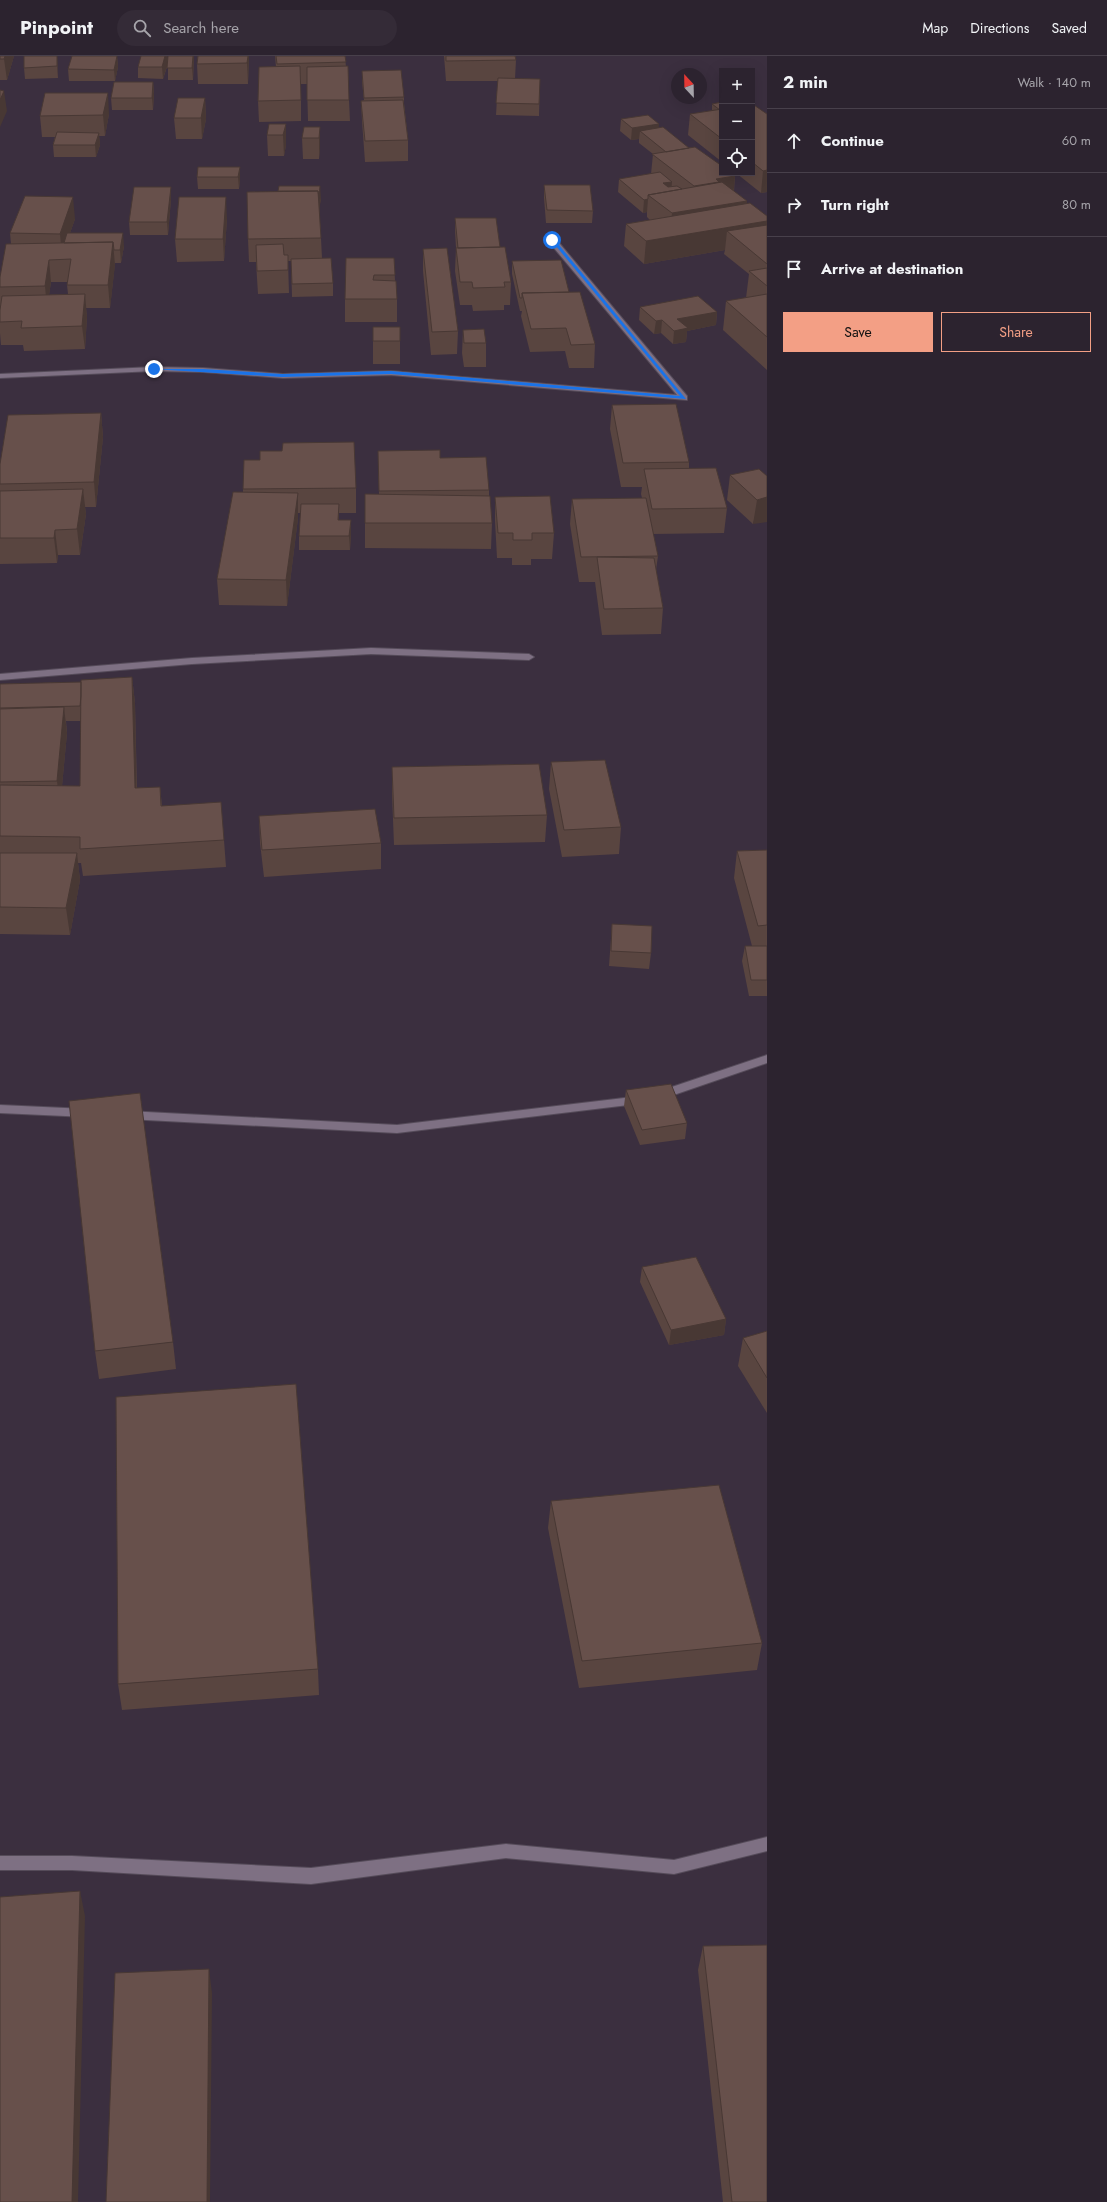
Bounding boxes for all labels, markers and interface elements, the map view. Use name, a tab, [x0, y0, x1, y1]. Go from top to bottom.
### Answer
search box	[117, 10, 397, 46]
text: Pinpoint	[20, 14, 93, 41]
icon: search	[131, 17, 153, 39]
text: Search here	[163, 17, 239, 39]
text: Map	[922, 18, 948, 38]
text: Directions	[970, 18, 1030, 38]
text: Saved	[1052, 18, 1087, 38]
north arrow	[671, 68, 707, 104]
map controls	[719, 68, 755, 176]
button: +	[719, 68, 755, 104]
text: 2 min	[783, 70, 828, 94]
text: Walk · 140 m	[1017, 73, 1091, 92]
button: −	[719, 104, 755, 140]
icon: ahead	[783, 130, 805, 152]
text: Continue	[821, 130, 884, 152]
text: 60 m	[1062, 131, 1091, 150]
button: locate	[719, 140, 755, 176]
icon: right	[783, 194, 805, 216]
text: Turn right	[821, 194, 889, 216]
text: 80 m	[1062, 195, 1091, 214]
route start	[543, 231, 561, 249]
icon: arrive	[783, 258, 805, 280]
text: Arrive at destination	[821, 258, 963, 280]
button: Save	[783, 312, 933, 352]
button: Share	[941, 312, 1091, 352]
route end	[145, 360, 163, 378]

